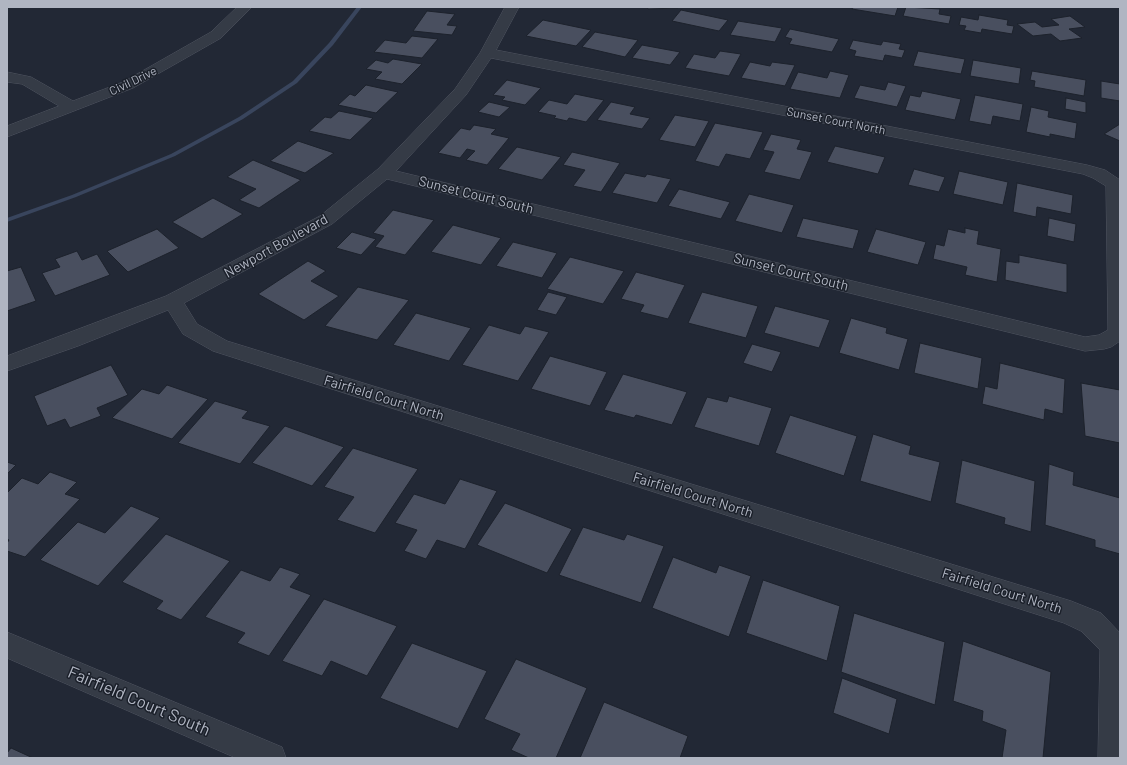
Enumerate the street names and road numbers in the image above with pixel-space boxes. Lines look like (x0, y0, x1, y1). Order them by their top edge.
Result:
street label: Civil Drive (107, 63, 159, 99)
street label: Sunset Court North (785, 104, 887, 138)
street label: Sunset Court South (417, 173, 535, 217)
street label: Newport Boulevard (221, 211, 331, 281)
street label: Sunset Court South (732, 250, 850, 294)
street label: Fairfield Court North (322, 372, 446, 424)
street label: Fairfield Court North (631, 469, 755, 521)
street label: Fairfield Court North (940, 565, 1064, 617)
street label: Fairfield Court South (65, 662, 213, 740)

